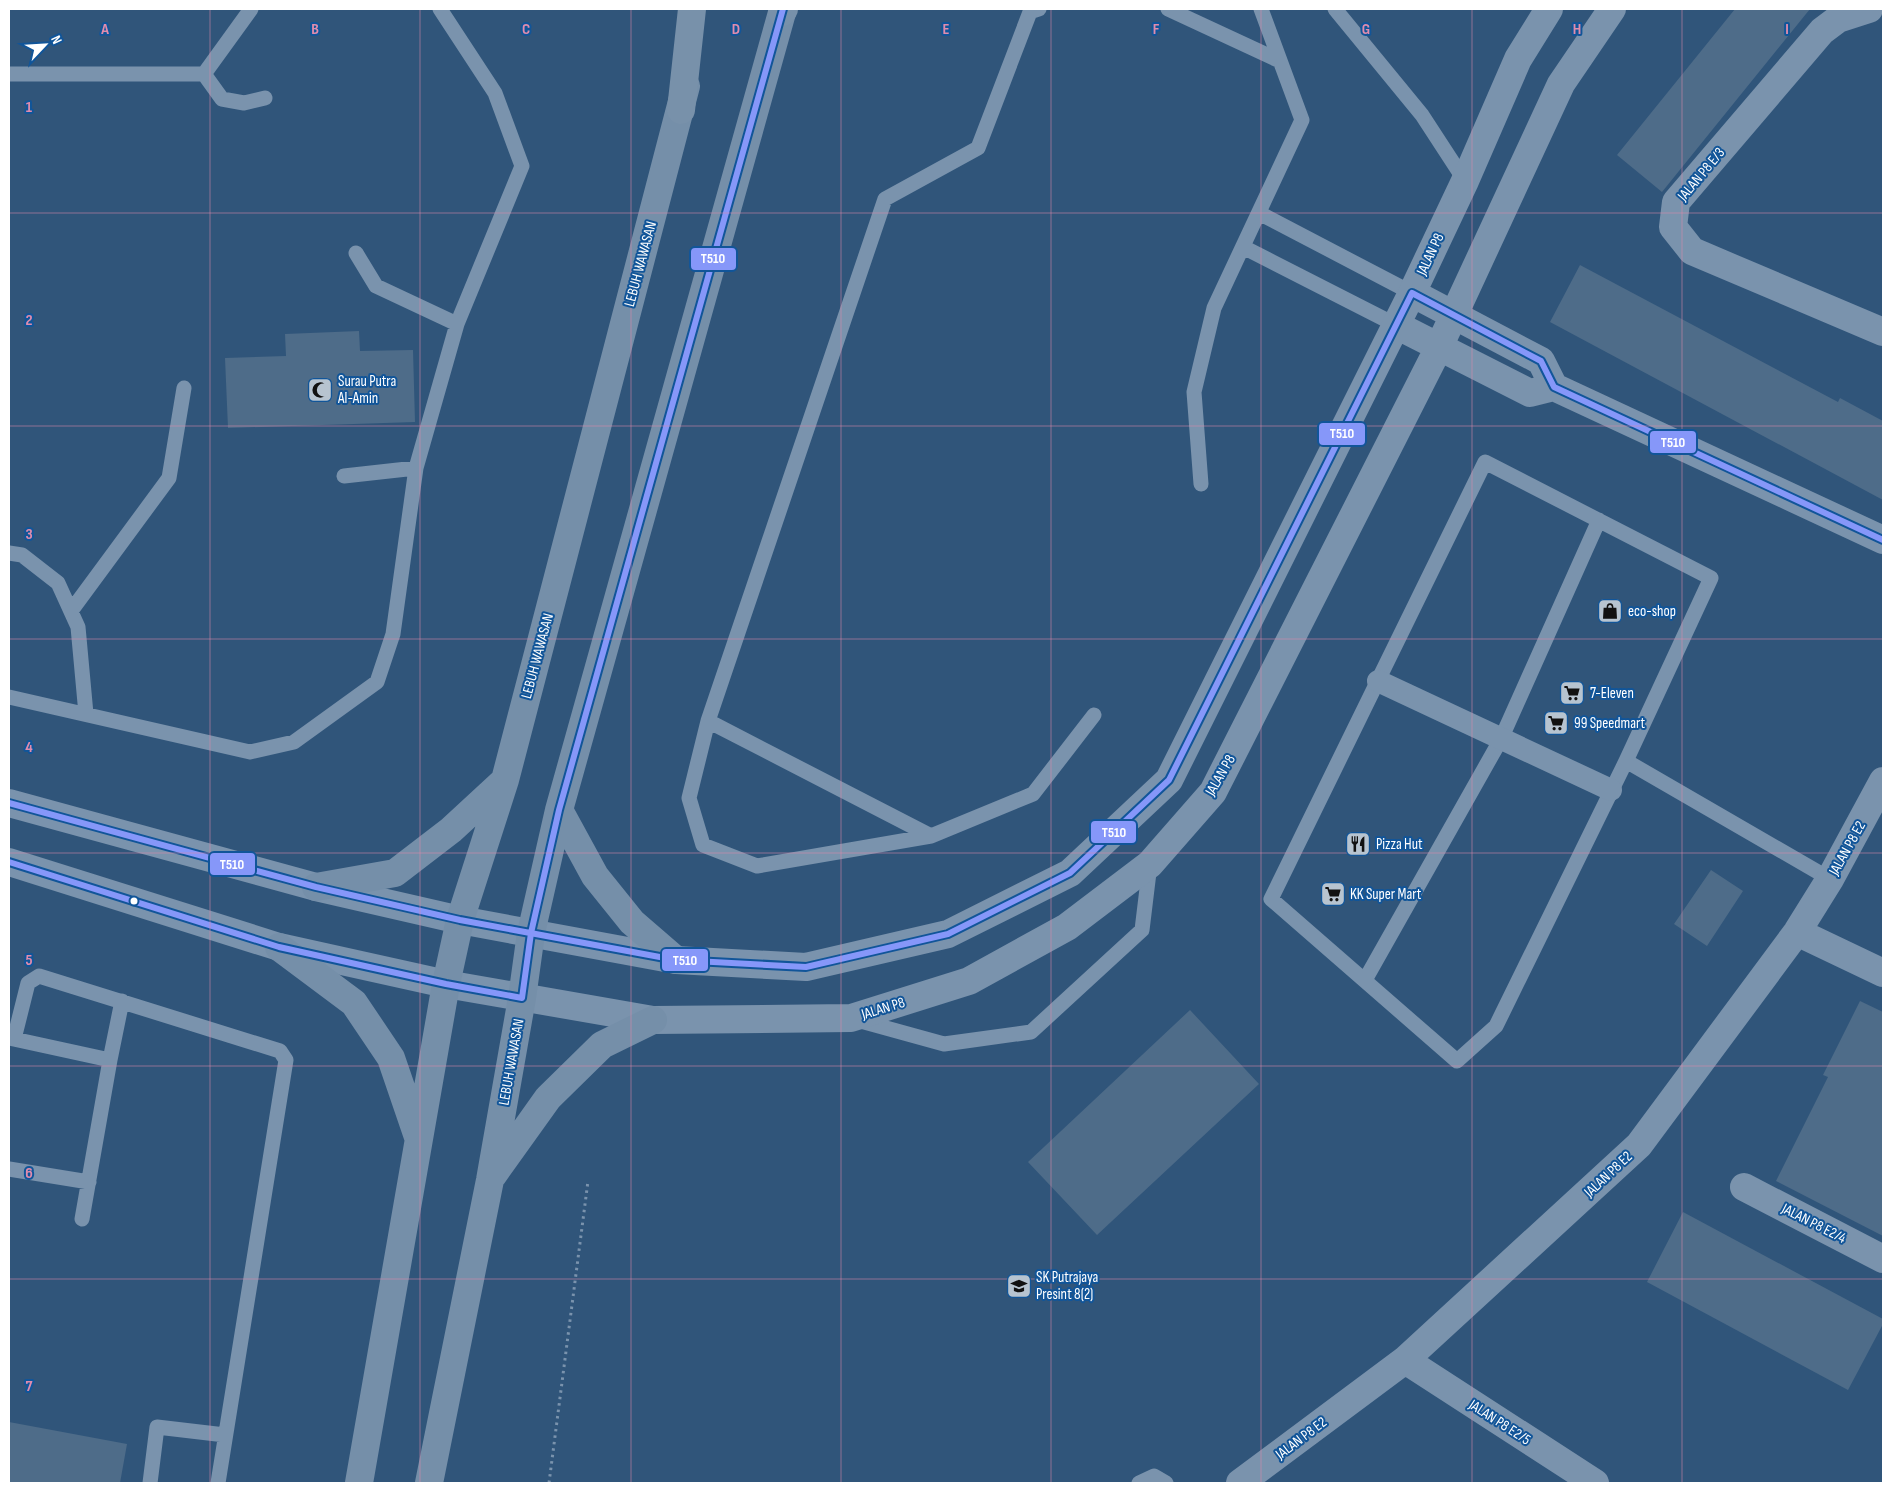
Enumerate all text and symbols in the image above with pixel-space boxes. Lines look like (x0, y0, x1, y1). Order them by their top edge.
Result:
north arrow (20, 20, 70, 70)
text: A (100, 20, 109, 39)
text: B (311, 20, 319, 39)
text: C (522, 20, 530, 39)
text: D (732, 20, 740, 39)
text: E (943, 20, 950, 39)
text: F (1153, 20, 1160, 39)
text: G (1362, 20, 1370, 39)
text: H (1573, 20, 1581, 39)
text: I (1785, 20, 1789, 39)
text: N (47, 33, 66, 47)
text: 1 (26, 98, 33, 117)
street label: JALAN P8 E/3 (1673, 144, 1729, 206)
street label: LEBUH WAWASAN (620, 219, 661, 309)
street label: JALAN P8 (1412, 230, 1448, 279)
line badge: T510 (690, 247, 737, 271)
text: T510 (701, 250, 726, 267)
text: 2 (25, 311, 33, 330)
place label: Surau Putra Al-Amin (337, 372, 396, 408)
mosque icon: Surau Putra Al-Amin (307, 377, 333, 403)
line badge: T510 (1318, 422, 1366, 446)
text: T510 (1330, 425, 1355, 442)
line badge: T510 (1649, 430, 1697, 454)
text: T510 (1661, 434, 1686, 451)
text: 3 (25, 525, 33, 544)
shop icon: eco-shop (1597, 598, 1623, 624)
place label: eco-shop (1628, 602, 1676, 621)
street label: LEBUH WAWASAN (517, 611, 558, 701)
supermarket icon: 7-Eleven (1559, 680, 1585, 706)
place label: 7-Eleven (1590, 684, 1634, 703)
supermarket icon: 99 Speedmart (1543, 710, 1569, 736)
place label: 99 Speedmart (1574, 714, 1646, 733)
text: 4 (25, 738, 33, 757)
street label: JALAN P8 (1201, 751, 1240, 800)
street label: JALAN P8 E2 (1824, 818, 1870, 880)
line badge: T510 (1090, 820, 1137, 844)
text: T510 (1102, 824, 1127, 841)
restaurant icon: Pizza Hut (1345, 831, 1371, 857)
place label: Pizza Hut (1376, 835, 1423, 854)
line badge: T510 (209, 852, 256, 876)
text: T510 (220, 856, 245, 873)
supermarket icon: KK Super Mart (1320, 881, 1346, 907)
place label: KK Super Mart (1350, 885, 1422, 904)
unlabelled marker (129, 896, 139, 906)
line badge: T510 (661, 948, 709, 972)
text: 5 (25, 951, 33, 970)
text: T510 (673, 952, 698, 969)
street label: JALAN P8 (858, 993, 907, 1024)
street label: LEBUH WAWASAN (495, 1017, 528, 1107)
street label: JALAN P8 E2 (1579, 1147, 1637, 1202)
text: 6 (25, 1164, 33, 1183)
street label: JALAN P8 E2/4 (1778, 1199, 1849, 1248)
place label: SK Putrajaya Presint 8(2) (1036, 1268, 1099, 1304)
school or university icon: SK Putrajaya Presint 8(2) (1006, 1273, 1032, 1299)
text: 7 (26, 1377, 33, 1396)
street label: JALAN P8 E2/5 (1464, 1395, 1534, 1449)
street label: JALAN P8 E2 (1271, 1413, 1331, 1464)

